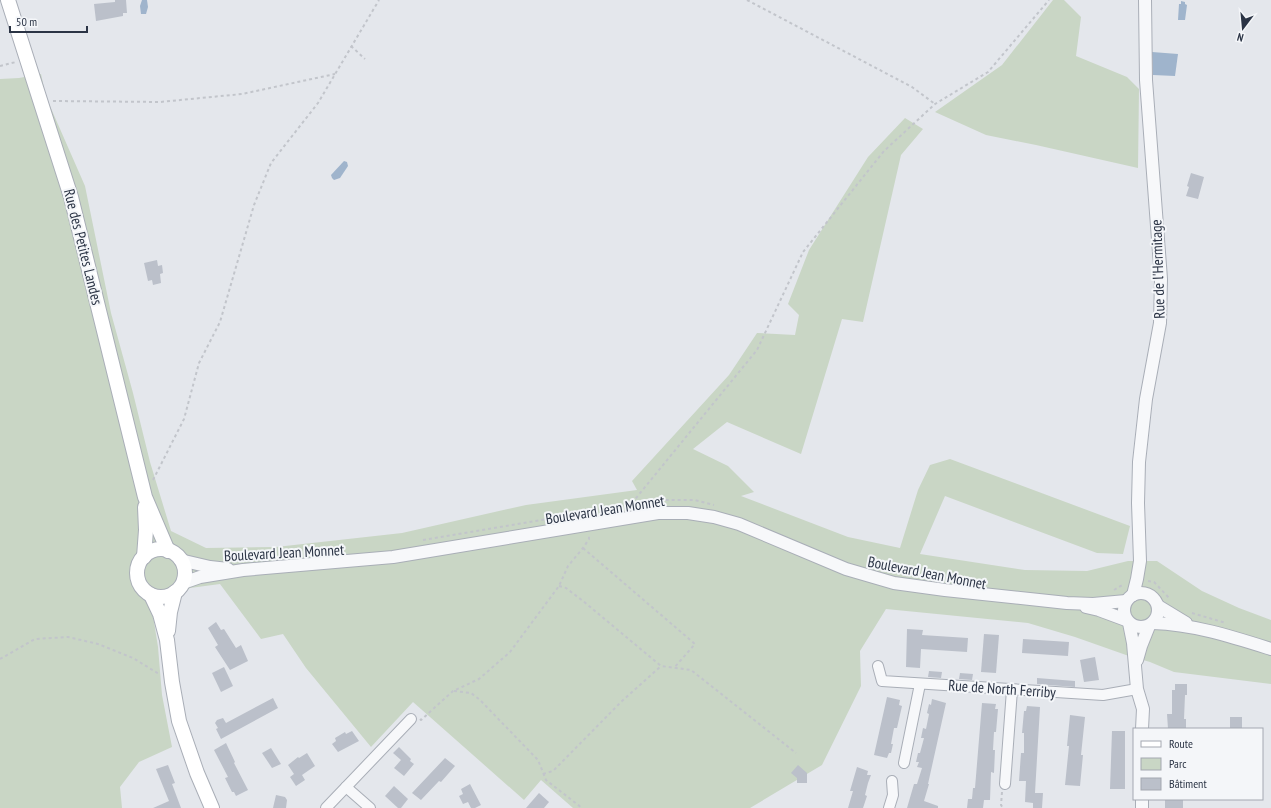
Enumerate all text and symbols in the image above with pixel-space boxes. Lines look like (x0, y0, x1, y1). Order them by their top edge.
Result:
scale bar (10, 8, 87, 34)
north arrow (1223, 8, 1263, 48)
text: 50 m (16, 14, 37, 29)
text: N (1235, 30, 1245, 45)
street label: Rue des Petites Landes (60, 187, 107, 307)
street label: Rue de l'Hermitage (1146, 219, 1169, 319)
street label: Boulevard Jean Monnet (544, 491, 666, 528)
street label: Boulevard Jean Monnet (223, 540, 344, 565)
street label: Boulevard Jean Monnet (866, 552, 988, 593)
street label: Rue de North Ferriby (948, 675, 1057, 702)
legend (1133, 728, 1263, 800)
text: Route (1169, 736, 1193, 751)
text: Parc (1169, 756, 1187, 771)
text: Bâtiment (1169, 776, 1207, 791)

